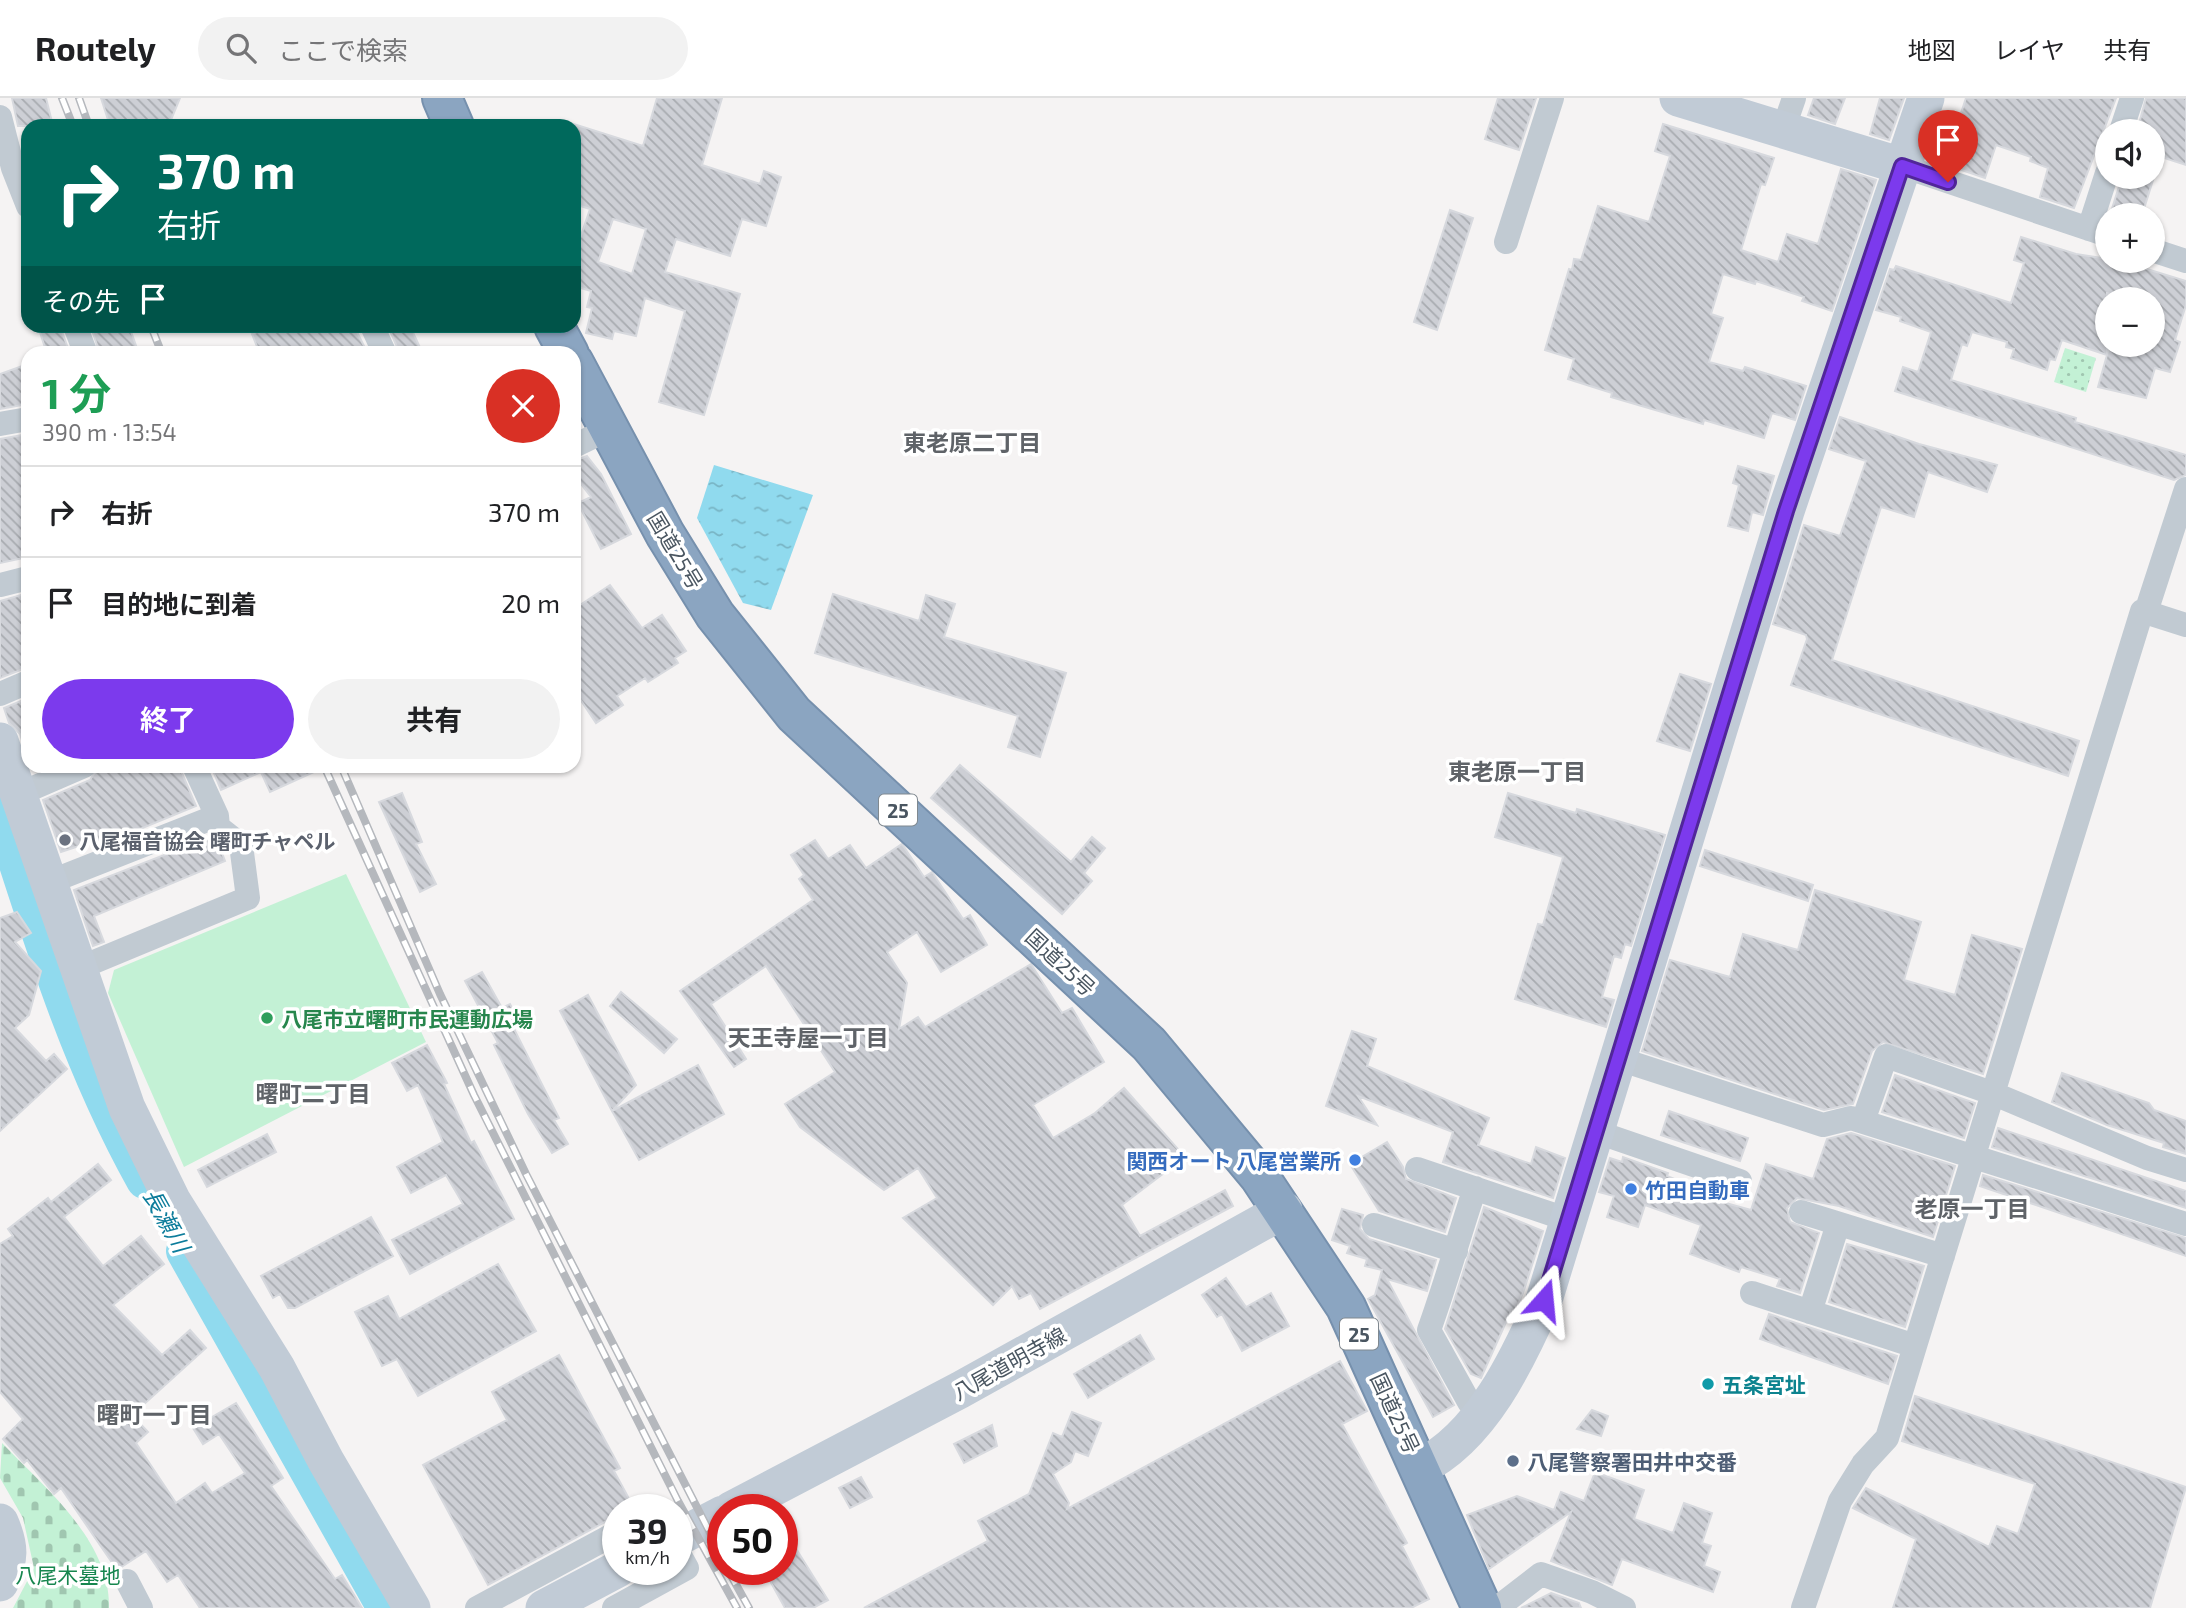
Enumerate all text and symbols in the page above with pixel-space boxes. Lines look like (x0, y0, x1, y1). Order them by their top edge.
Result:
search box (198, 17, 688, 80)
text: Routely (35, 28, 156, 68)
icon: search (222, 29, 260, 67)
text: ここで検索 (278, 34, 408, 65)
text: 地図 (1908, 35, 1956, 64)
text: レイヤ (1994, 35, 2065, 64)
text: 共有 (2103, 35, 2151, 64)
pin (1918, 110, 1978, 182)
map controls (2095, 119, 2165, 357)
button: sound (2095, 119, 2165, 189)
icon: arrive (1929, 121, 1967, 159)
text: 370 m (157, 140, 295, 199)
icon: right (42, 147, 133, 238)
button: + (2095, 203, 2165, 273)
text: 右折 (157, 205, 221, 243)
icon: arrive (134, 280, 172, 318)
text: その先 (42, 285, 120, 316)
button: − (2095, 287, 2165, 357)
text: 1 分 (42, 367, 111, 417)
button: close (486, 369, 560, 443)
text: 390 m · 13:54 (42, 418, 177, 446)
district label: 東老原二丁目 (903, 428, 1041, 456)
icon: right (42, 493, 80, 531)
text: 370 m (488, 496, 560, 527)
text: 右折 (101, 497, 153, 528)
street label: 国道25号 (643, 507, 709, 593)
icon: arrive (42, 584, 80, 622)
text: 20 m (501, 587, 560, 618)
text: 目的地に到着 (101, 588, 257, 619)
button: 終了 (42, 679, 294, 759)
button: 共有 (308, 679, 560, 759)
district label: 東老原一丁目 (1448, 757, 1586, 785)
road number: 25 (879, 794, 917, 825)
place label: 八尾福音協会 曙町チャペル (79, 828, 335, 853)
marker: 八尾福音協会 曙町チャペル (57, 832, 73, 848)
street label: 国道25号 (1021, 924, 1101, 1000)
place label: 八尾市立曙町市民運動広場 (281, 1006, 533, 1031)
marker: 八尾市立曙町市民運動広場 (259, 1010, 275, 1026)
district label: 天王寺屋一丁目 (728, 1023, 889, 1051)
district label: 曙町二丁目 (256, 1079, 371, 1107)
place label: 関西オート 八尾営業所 (1126, 1148, 1341, 1173)
marker: 関西オート 八尾営業所 (1347, 1152, 1363, 1168)
place label: 竹田自動車 (1645, 1177, 1750, 1202)
marker: 竹田自動車 (1623, 1181, 1639, 1197)
water label: 長瀬川 (138, 1183, 197, 1260)
district label: 老原一丁目 (1915, 1194, 2030, 1222)
position arrow (1507, 1263, 1581, 1337)
road number: 25 (1340, 1318, 1378, 1350)
street label: 八尾道明寺線 (948, 1322, 1070, 1404)
street label: 国道25号 (1366, 1369, 1426, 1457)
place label: 五条宮址 (1722, 1372, 1806, 1397)
marker: 五条宮址 (1700, 1376, 1716, 1392)
district label: 曙町一丁目 (97, 1400, 212, 1428)
place label: 八尾警察署田井中交番 (1527, 1449, 1737, 1474)
marker: 八尾警察署田井中交番 (1505, 1453, 1521, 1469)
speed limit sign: 50 (707, 1494, 798, 1585)
text: 39 (627, 1509, 668, 1551)
text: km/h (625, 1546, 670, 1568)
park label: 八尾木墓地 (16, 1562, 121, 1587)

